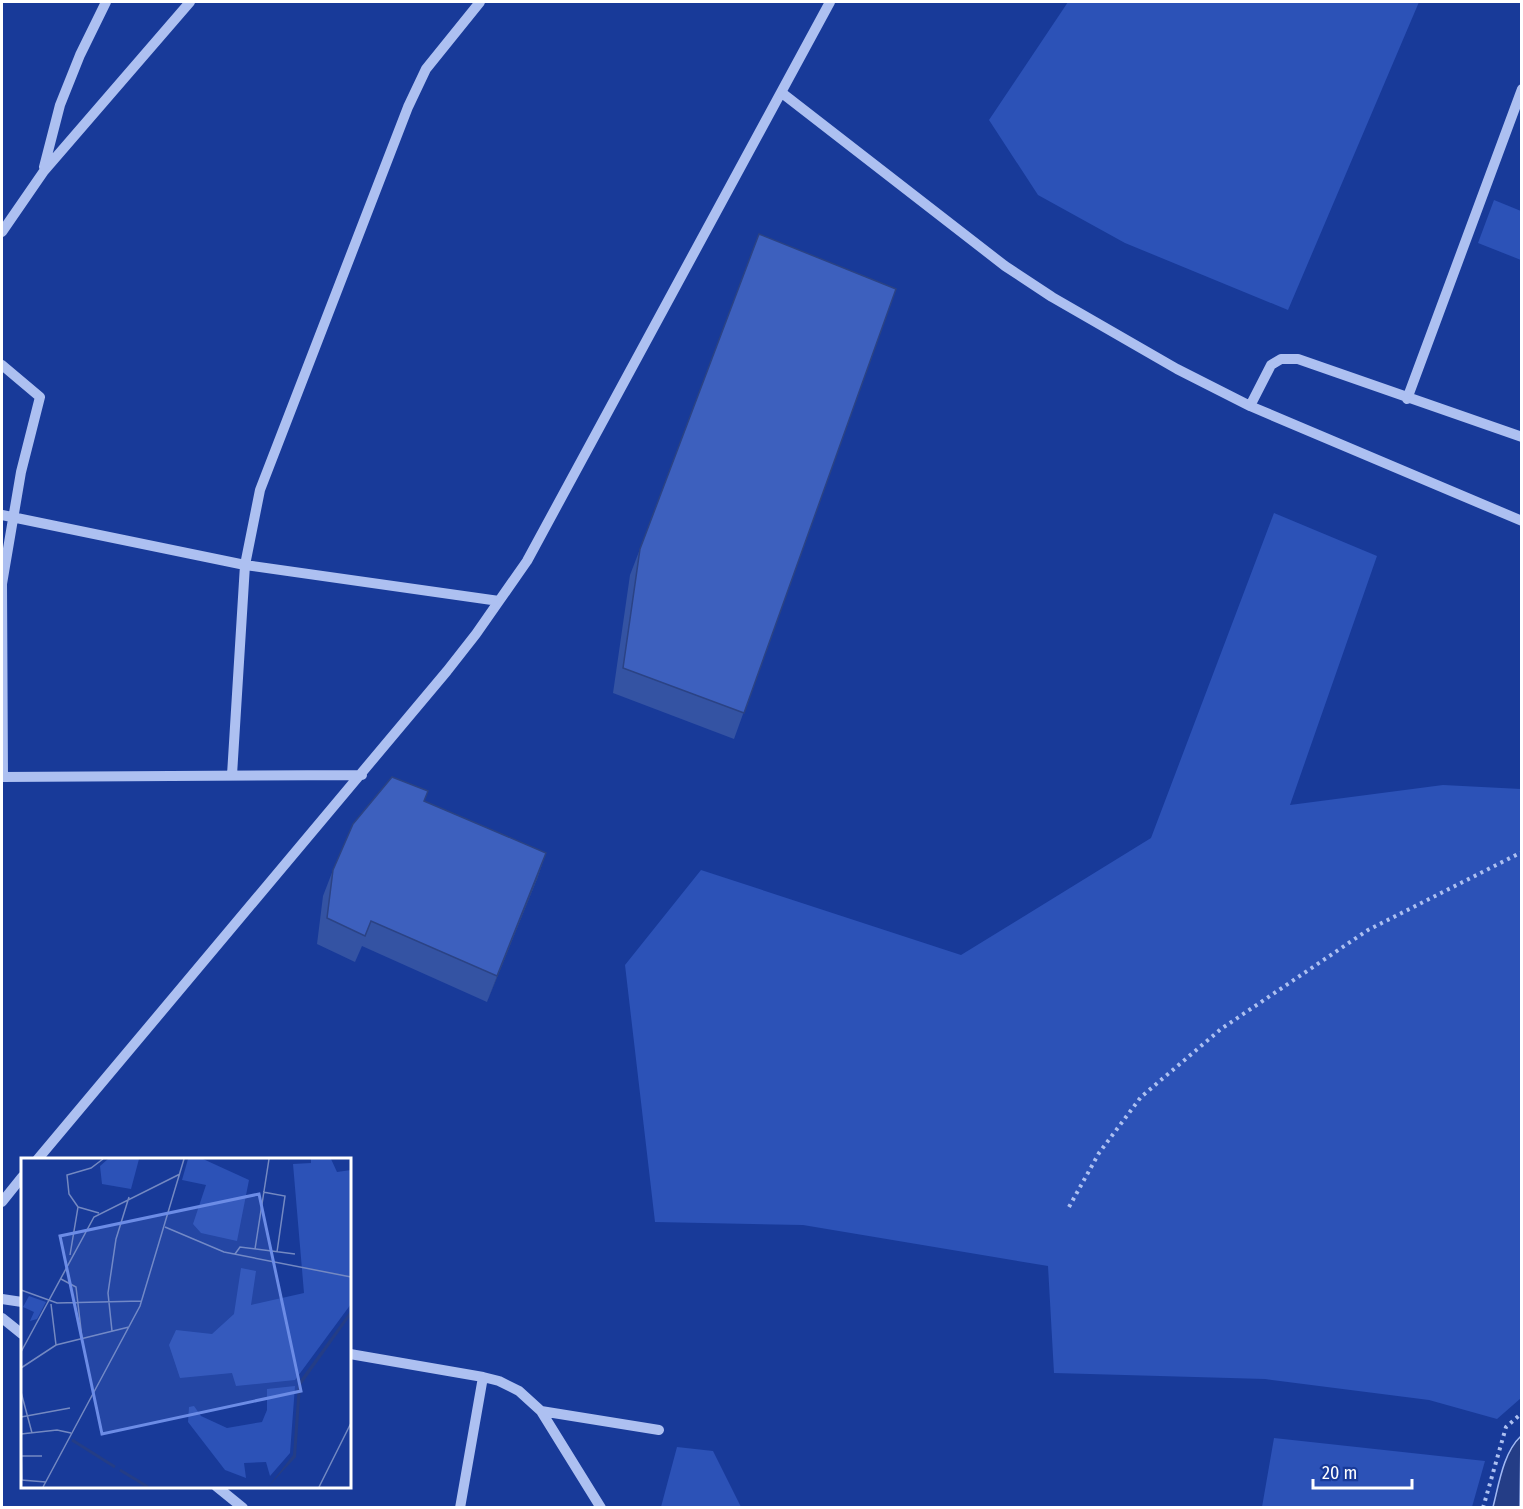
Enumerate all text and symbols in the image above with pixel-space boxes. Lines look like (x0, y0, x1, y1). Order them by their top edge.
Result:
inset map (21, 1158, 351, 1488)
scale bar (1313, 1452, 1412, 1490)
text: 20 m (1322, 1462, 1357, 1484)

